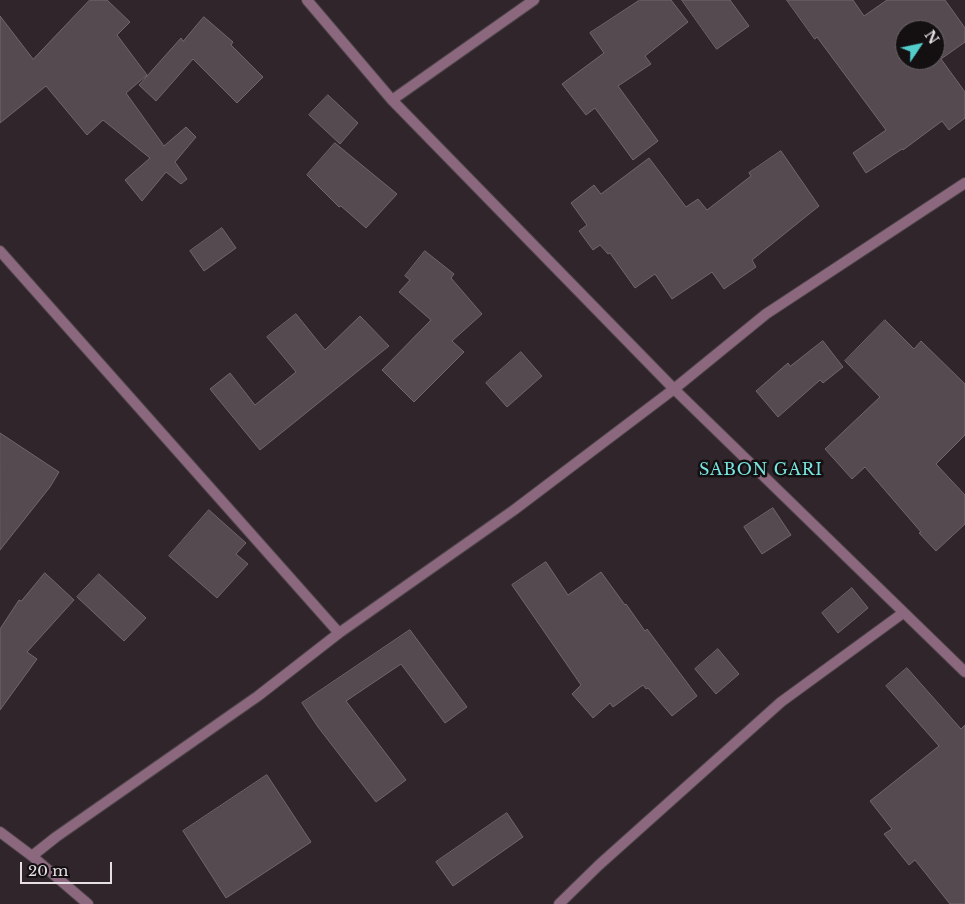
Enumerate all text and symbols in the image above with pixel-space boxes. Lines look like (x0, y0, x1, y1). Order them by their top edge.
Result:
north arrow (895, 20, 945, 70)
text: N (920, 27, 943, 48)
district label: SABON GARI (698, 460, 824, 480)
scale bar (22, 852, 115, 884)
text: 20 m (28, 861, 68, 880)

